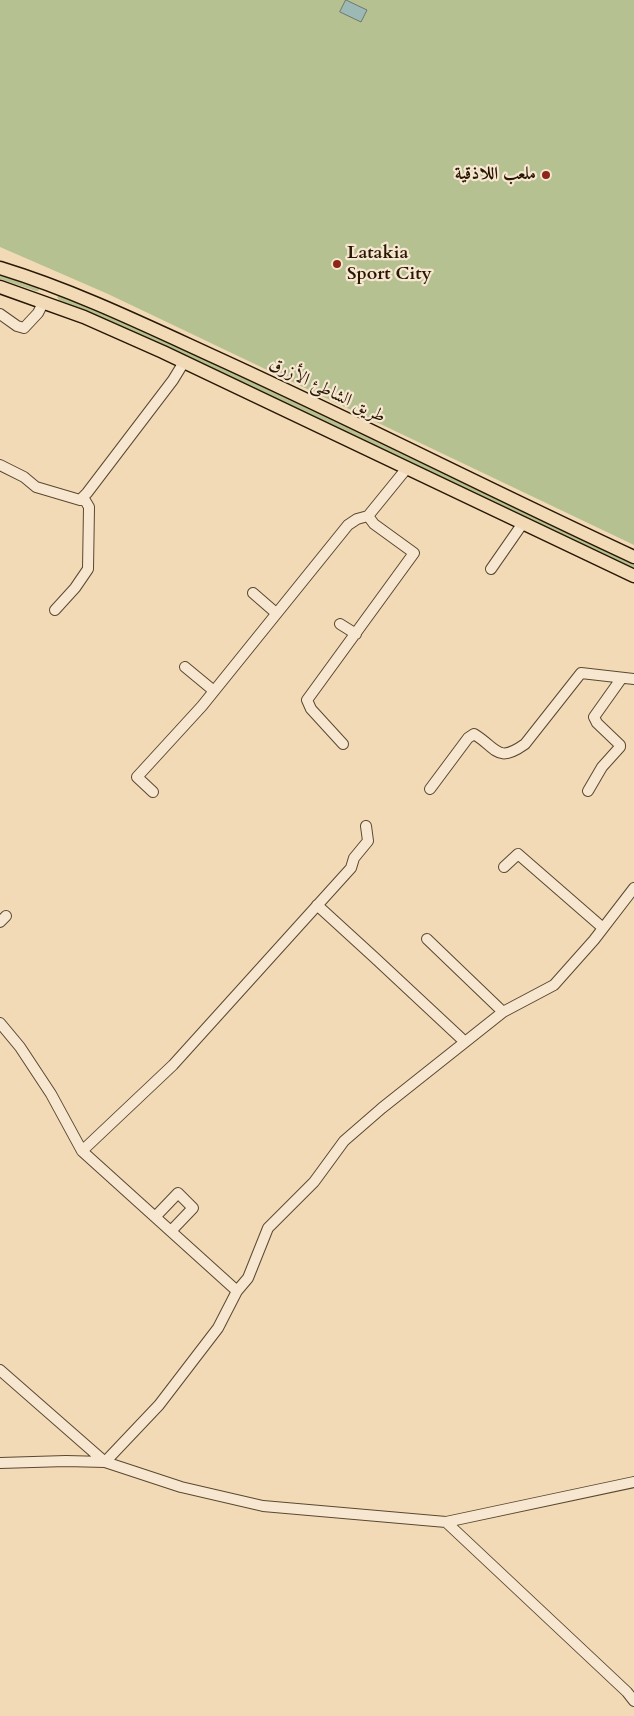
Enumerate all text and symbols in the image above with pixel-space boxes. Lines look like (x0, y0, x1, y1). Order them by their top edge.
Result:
place label: ملعب اللاذقية (455, 164, 536, 186)
marker: ملعب اللاذقية (540, 169, 552, 181)
place label: Latakia Sport City (347, 243, 432, 286)
marker: Latakia Sport City (331, 258, 343, 270)
street label: طريق الشاطئ الأزرق (265, 353, 389, 429)

